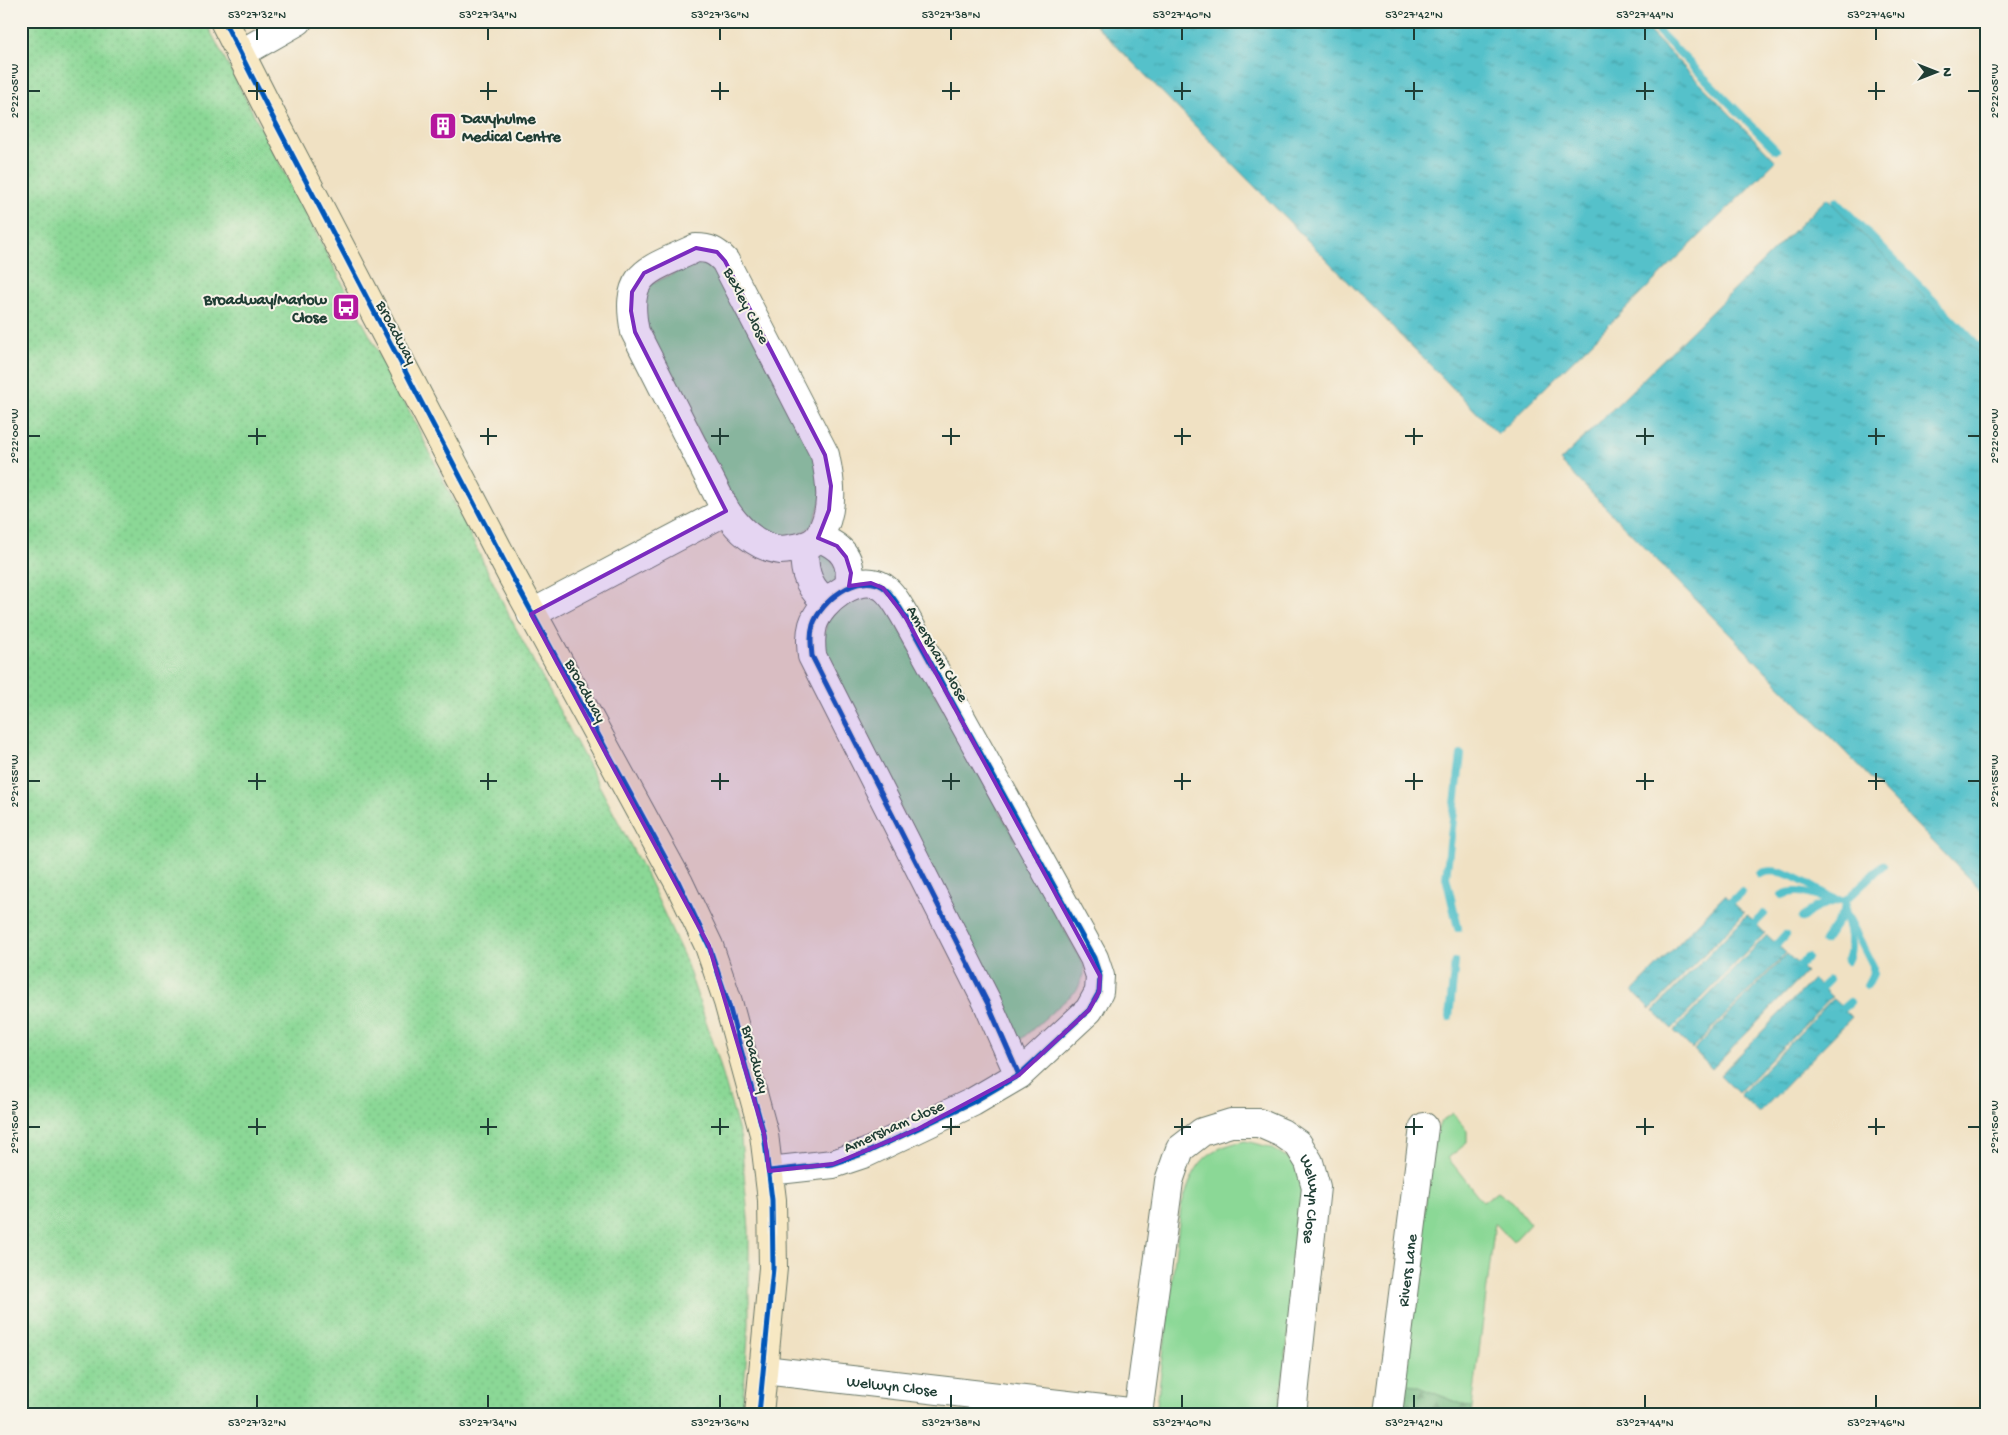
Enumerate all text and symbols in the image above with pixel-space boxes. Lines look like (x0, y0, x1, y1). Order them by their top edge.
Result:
text: 53°27'32"N (228, 9, 286, 23)
text: 53°27'34"N (459, 9, 517, 23)
text: 53°27'36"N (691, 9, 749, 23)
text: 53°27'38"N (922, 9, 981, 23)
text: 53°27'40"N (1153, 9, 1211, 23)
text: 53°27'42"N (1385, 9, 1443, 23)
text: 53°27'44"N (1616, 9, 1674, 23)
text: 53°27'46"N (1847, 9, 1905, 23)
north arrow (1910, 48, 1960, 98)
text: 2°22'05"W (9, 64, 23, 118)
text: 2°22'05"W (1989, 64, 2003, 118)
text: N (1938, 67, 1955, 77)
building icon: Davyhulme Medical Centre (428, 111, 458, 141)
place label: Davyhulme Medical Centre (460, 111, 562, 148)
street label: Bexley Close (717, 264, 773, 349)
place label: Broadway/Marlow Close (203, 292, 328, 329)
bus stop icon: Broadway/Marlow Close (331, 292, 361, 322)
street label: Broadway (370, 298, 420, 369)
text: 2°22'00"W (9, 409, 23, 463)
text: 2°22'00"W (1989, 409, 2003, 463)
street label: Amersham Close (901, 603, 972, 707)
street label: Broadway (558, 656, 609, 727)
text: 2°21'55"W (9, 755, 23, 807)
text: 2°21'55"W (1989, 755, 2003, 807)
street label: Broadway (735, 1023, 772, 1096)
street label: Amersham Close (841, 1097, 948, 1159)
text: 2°21'50"W (9, 1100, 23, 1154)
text: 2°21'50"W (1989, 1100, 2003, 1154)
street label: Welwyn Close (1293, 1152, 1323, 1245)
street label: Rivers Lane (1396, 1232, 1424, 1308)
street label: Welwyn Close (845, 1374, 939, 1403)
text: 53°27'32"N (228, 1417, 286, 1431)
text: 53°27'34"N (459, 1417, 517, 1431)
text: 53°27'36"N (691, 1417, 749, 1431)
text: 53°27'38"N (922, 1417, 981, 1431)
text: 53°27'40"N (1153, 1417, 1211, 1431)
text: 53°27'42"N (1385, 1417, 1443, 1431)
text: 53°27'44"N (1616, 1417, 1674, 1431)
text: 53°27'46"N (1847, 1417, 1905, 1431)

